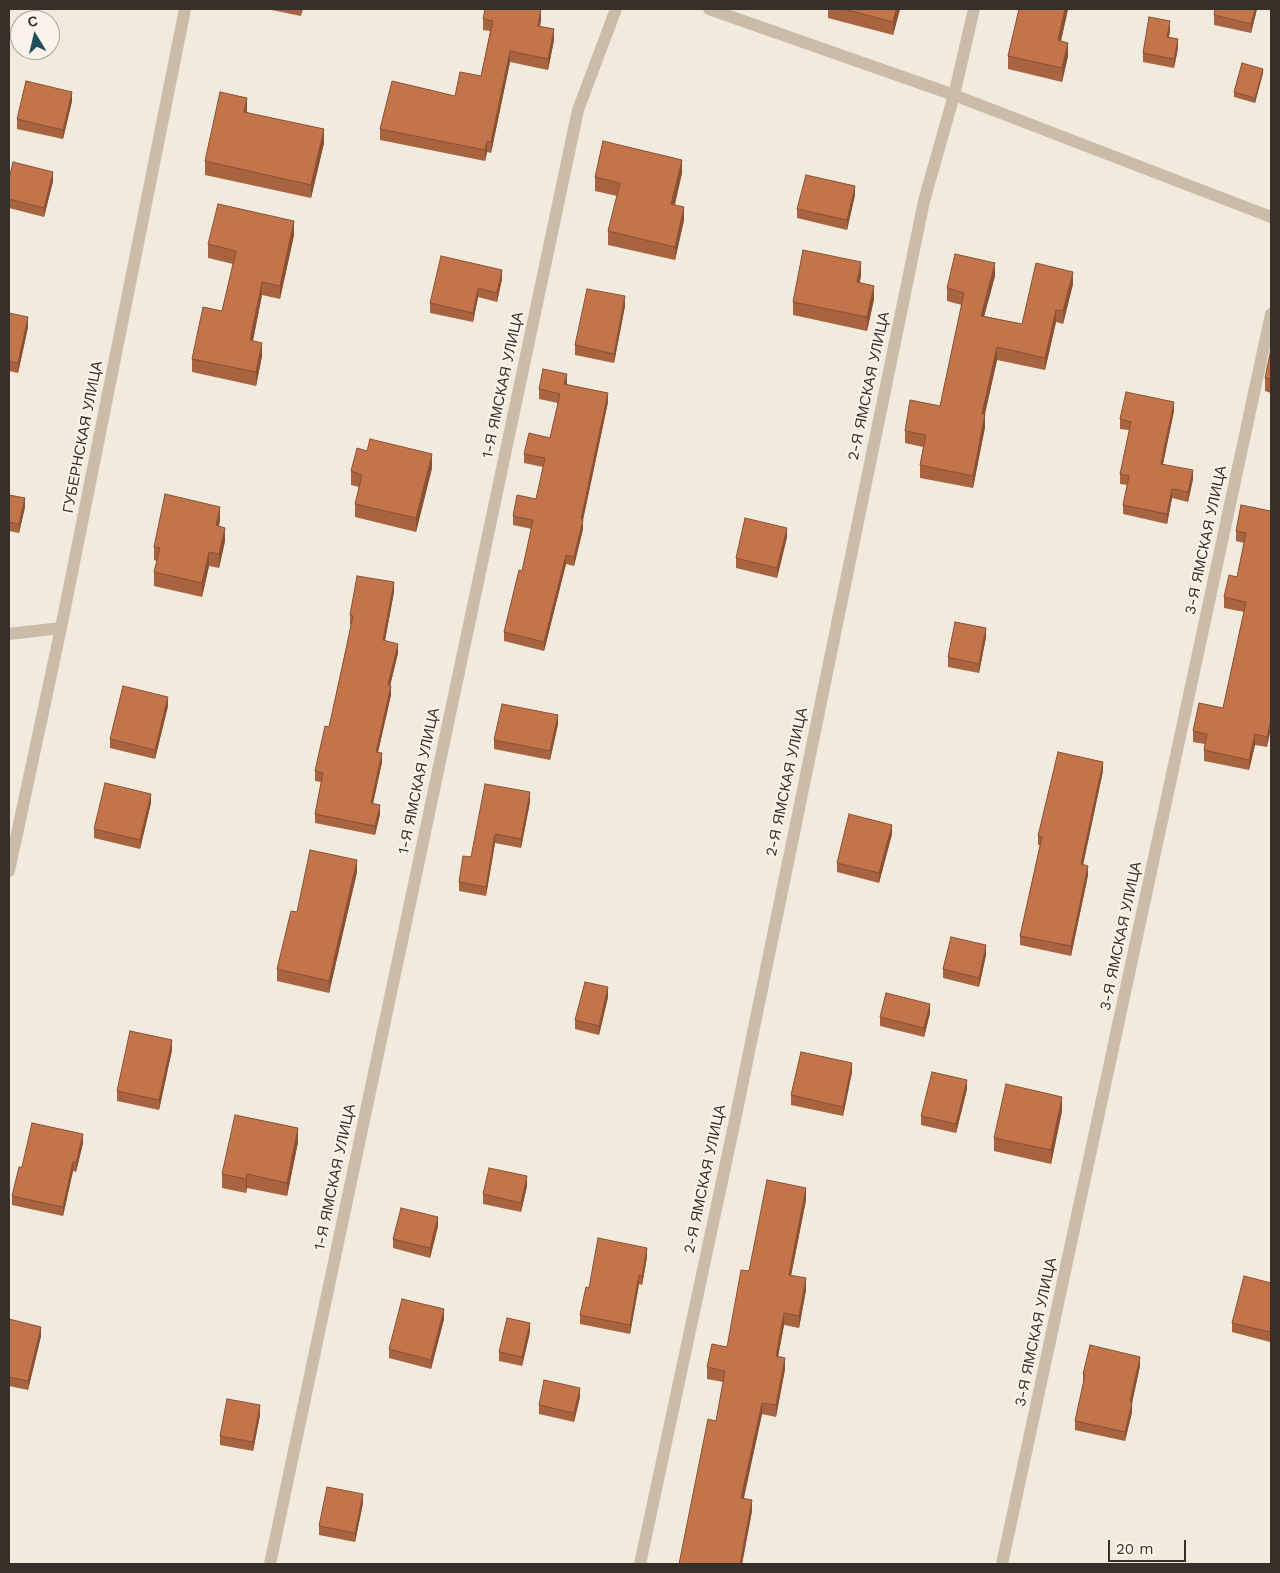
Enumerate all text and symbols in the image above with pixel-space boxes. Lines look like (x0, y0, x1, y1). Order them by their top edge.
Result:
north arrow (10, 10, 60, 60)
text: С (27, 12, 39, 30)
street label: 1-Я ЯМСКАЯ УЛИЦА (479, 310, 527, 460)
street label: 2-Я ЯМСКАЯ УЛИЦА (844, 310, 894, 462)
street label: ГУБЕРНСКАЯ УЛИЦА (59, 359, 107, 515)
street label: 3-Я ЯМСКАЯ УЛИЦА (1181, 464, 1231, 616)
street label: 1-Я ЯМСКАЯ УЛИЦА (395, 706, 443, 856)
street label: 2-Я ЯМСКАЯ УЛИЦА (762, 706, 812, 858)
street label: 3-Я ЯМСКАЯ УЛИЦА (1096, 860, 1146, 1012)
street label: 1-Я ЯМСКАЯ УЛИЦА (311, 1102, 359, 1252)
street label: 2-Я ЯМСКАЯ УЛИЦА (680, 1103, 730, 1255)
street label: 3-Я ЯМСКАЯ УЛИЦА (1011, 1256, 1061, 1408)
scale bar (1110, 1530, 1188, 1562)
text: 20 m (1116, 1540, 1154, 1558)

